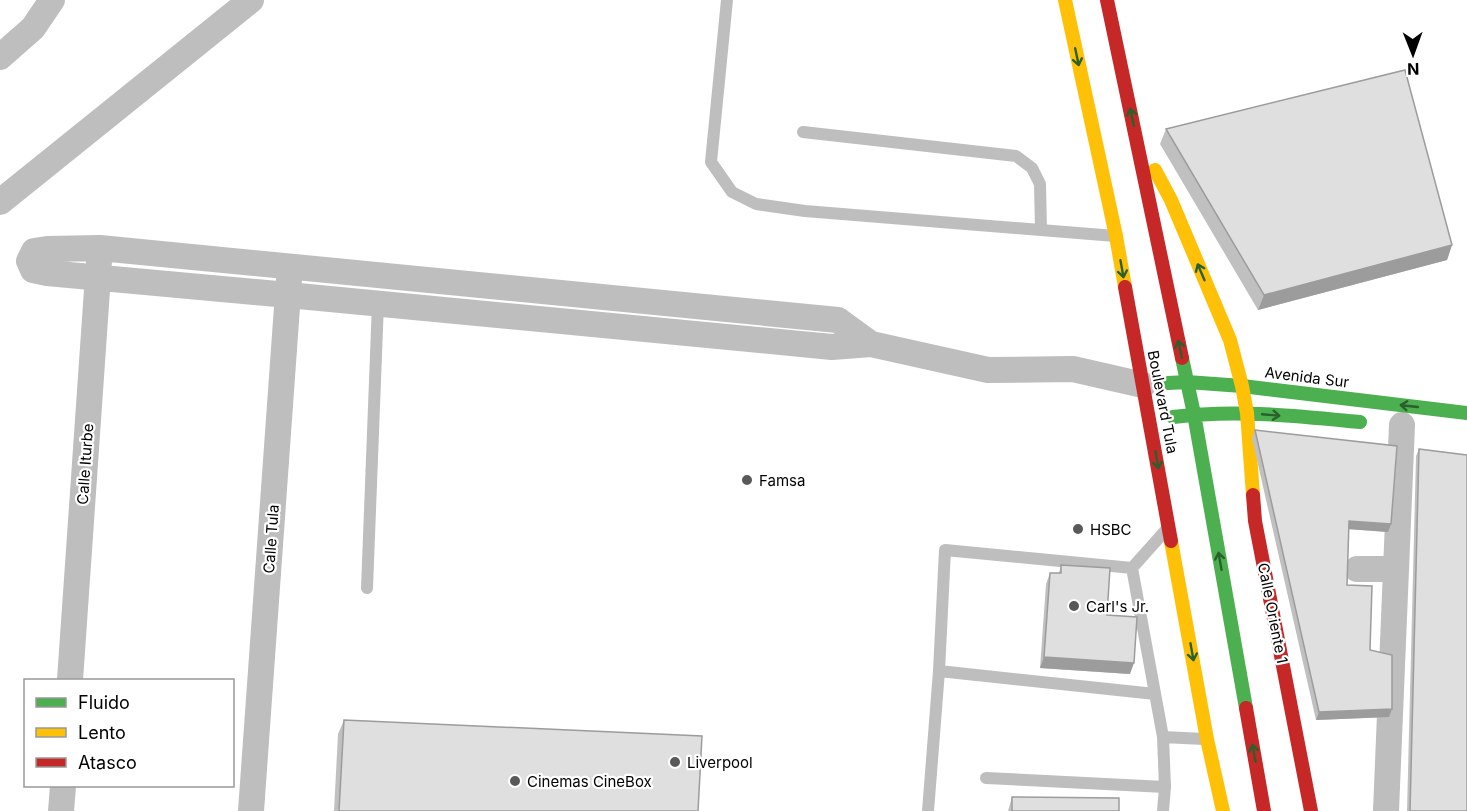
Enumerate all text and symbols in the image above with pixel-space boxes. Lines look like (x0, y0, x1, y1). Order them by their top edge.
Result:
north arrow (1383, 24, 1443, 84)
one-way arrow (1072, 47, 1084, 66)
text: N (1407, 59, 1420, 79)
one-way arrow (1126, 108, 1137, 127)
one-way arrow (1117, 258, 1128, 278)
one-way arrow (1195, 263, 1206, 282)
one-way arrow (1174, 340, 1185, 359)
street label: Boulevard Tula (1144, 349, 1182, 455)
street label: Avenida Sur (1264, 362, 1351, 392)
one-way arrow (1399, 401, 1419, 412)
one-way arrow (1261, 410, 1281, 421)
street label: Calle Iturbe (73, 423, 97, 505)
one-way arrow (1152, 450, 1163, 470)
place label: Famsa (759, 471, 805, 490)
marker: Famsa (740, 473, 754, 487)
street label: Calle Tula (259, 504, 283, 574)
place label: HSBC (1090, 520, 1132, 539)
marker: HSBC (1071, 522, 1085, 536)
one-way arrow (1214, 552, 1225, 572)
street label: Calle Oriente 1 (1254, 561, 1292, 665)
place label: Carl's Jr. (1086, 597, 1149, 616)
marker: Carl's Jr. (1067, 599, 1081, 613)
one-way arrow (1186, 642, 1197, 662)
legend (24, 679, 234, 787)
text: Fluido (78, 692, 130, 713)
text: Lento (78, 722, 126, 743)
one-way arrow (1248, 744, 1259, 764)
text: Atasco (78, 752, 137, 773)
place label: Liverpool (687, 753, 753, 772)
marker: Liverpool (668, 755, 682, 769)
place label: Cinemas CineBox (527, 772, 652, 791)
marker: Cinemas CineBox (508, 774, 522, 788)

